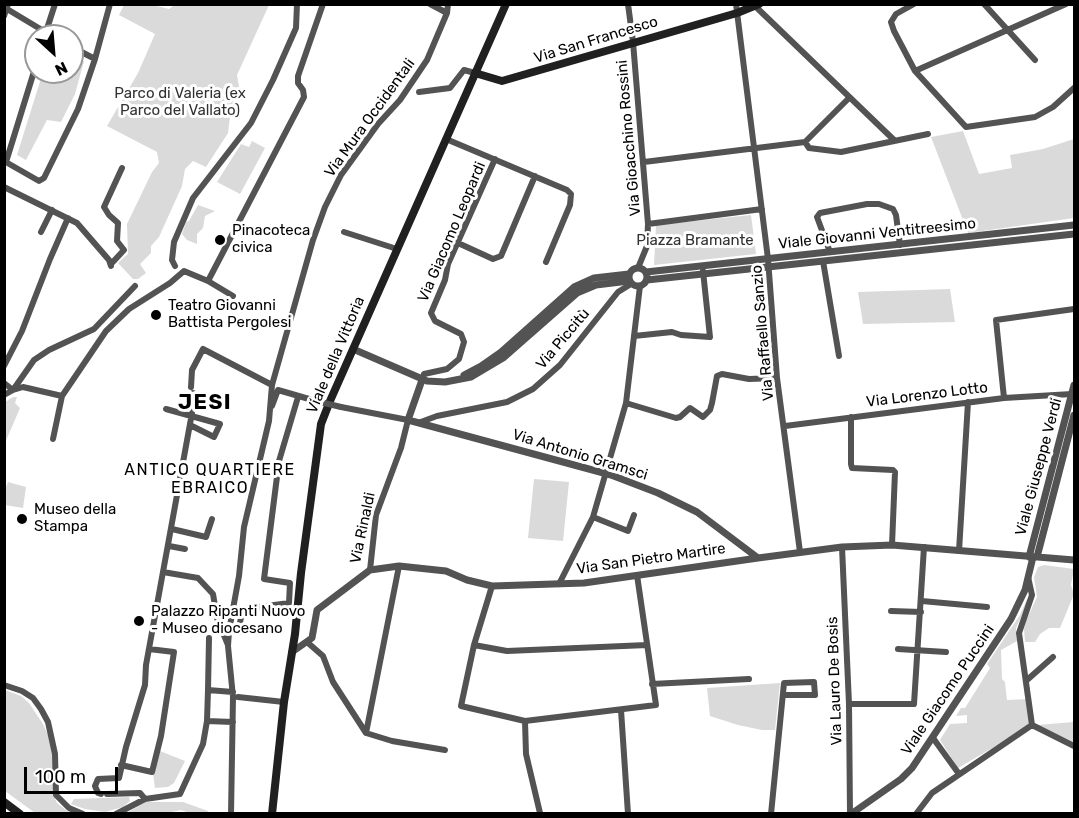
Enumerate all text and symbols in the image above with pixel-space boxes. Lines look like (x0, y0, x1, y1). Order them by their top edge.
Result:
street label: Via San Francesco (532, 13, 660, 67)
north arrow (24, 24, 84, 84)
street label: Via Mura Occidentali (321, 55, 419, 181)
text: N (52, 58, 71, 80)
street label: Via Gioacchino Rossini (613, 59, 645, 217)
park label: Parco di Valeria (ex Parco del Vallato) (114, 85, 246, 120)
street label: Via Giacomo Leopardi (414, 159, 490, 305)
street label: Viale Giovanni Ventitreesimo (777, 215, 977, 253)
place label: Pinacoteca civica (232, 222, 310, 257)
park label: Piazza Bramante (636, 232, 754, 250)
marker: Pinacoteca civica (213, 233, 227, 247)
street label: Via Raffaello Sanzio (748, 264, 778, 402)
street label: Viale della Vittoria (303, 294, 369, 416)
place label: Teatro Giovanni Battista Pergolesi (168, 297, 291, 332)
street label: Via Piccitù (532, 305, 594, 373)
marker: Teatro Giovanni Battista Pergolesi (149, 308, 163, 322)
street label: Via Lorenzo Lotto (865, 379, 989, 411)
district label: JESI (178, 390, 232, 416)
street label: Viale Giuseppe Verdi (1012, 396, 1066, 538)
street label: Via Antonio Gramsci (510, 426, 650, 484)
district label: ANTICO QUARTIERE EBRAICO (124, 460, 296, 498)
street label: Via Rinaldi (347, 491, 379, 565)
place label: Museo della Stampa (34, 501, 116, 536)
marker: Museo della Stampa (15, 512, 29, 526)
street label: Via San Pietro Martire (575, 540, 727, 578)
place label: Palazzo Ripanti Nuovo - Museo diocesano (151, 603, 305, 638)
marker: Palazzo Ripanti Nuovo - Museo diocesano (132, 614, 146, 628)
street label: Via Lauro De Bosis (824, 616, 846, 746)
street label: Viale Giacomo Puccini (898, 621, 998, 759)
scale bar (27, 755, 122, 793)
text: 100 m (35, 766, 86, 788)

